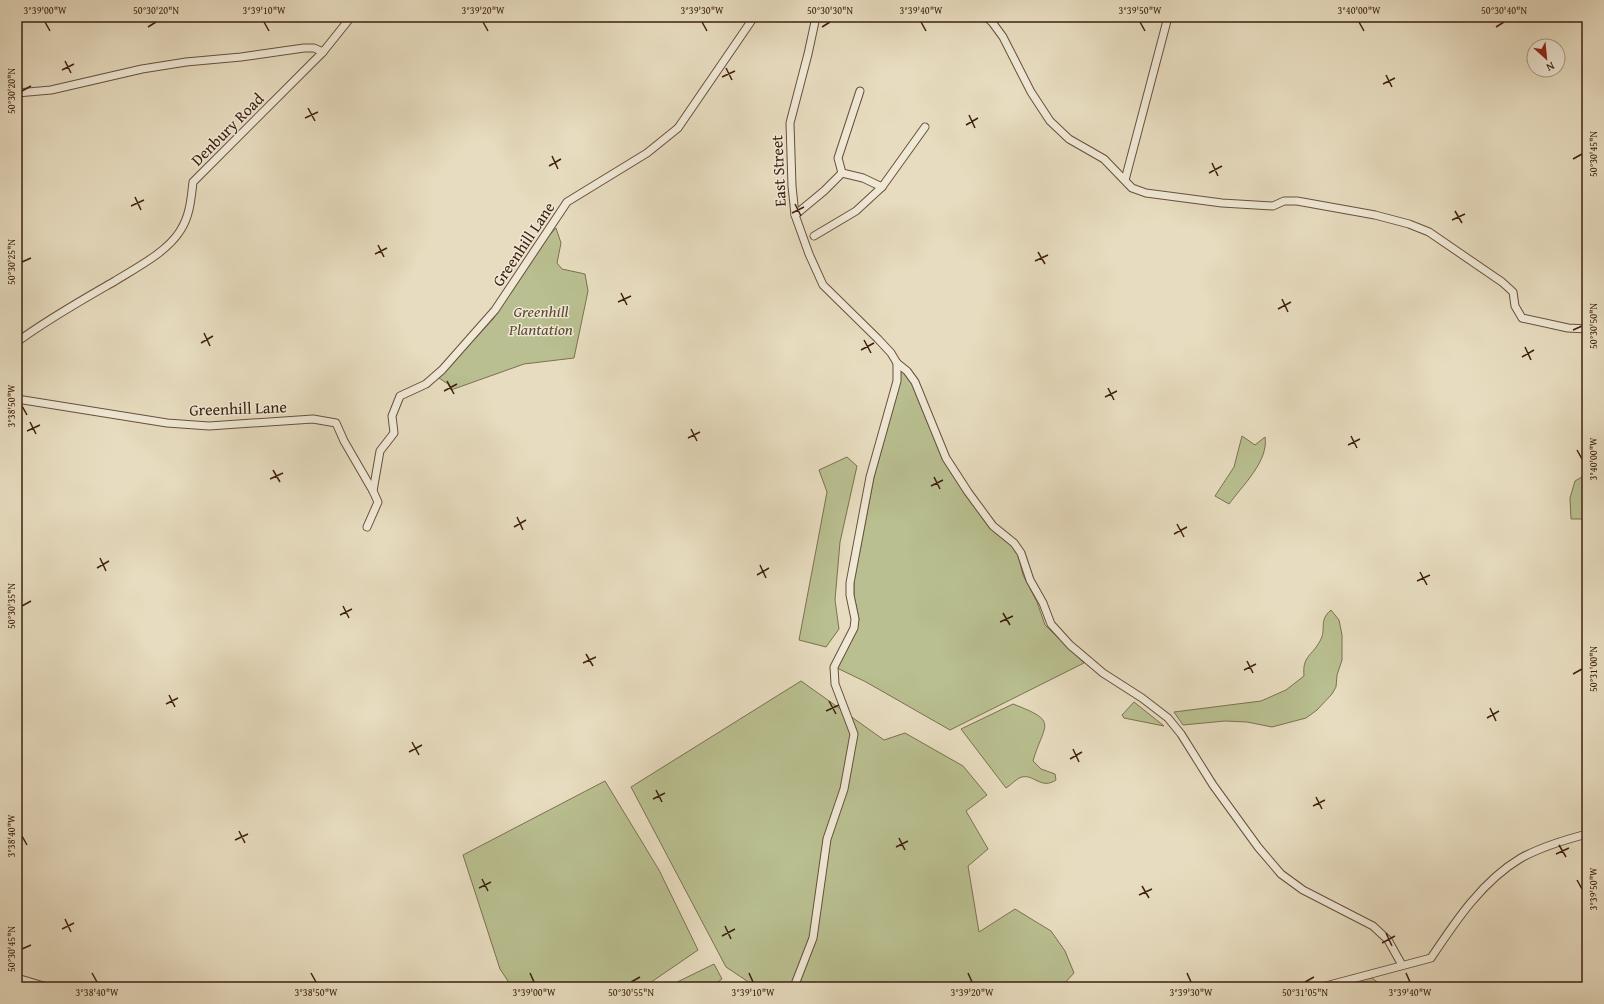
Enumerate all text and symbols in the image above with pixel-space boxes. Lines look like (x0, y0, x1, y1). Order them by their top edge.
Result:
text: 3°39'00"W (23, 3, 67, 18)
text: 50°30'20"N (133, 3, 179, 18)
text: 3°39'10"W (242, 3, 286, 18)
text: 3°39'20"W (461, 3, 505, 18)
text: 3°39'30"W (680, 3, 724, 18)
text: 50°30'30"N (807, 3, 853, 18)
text: 3°39'40"W (899, 3, 943, 18)
text: 3°39'50"W (1118, 3, 1162, 18)
text: 3°40'00"W (1337, 3, 1381, 18)
text: 50°30'40"N (1481, 3, 1527, 18)
north arrow (1526, 38, 1566, 78)
text: N (1543, 58, 1557, 76)
text: 50°30'20"N (4, 68, 19, 114)
street label: Denbury Road (185, 87, 269, 171)
text: 50°30'45"N (1586, 131, 1601, 177)
street label: East Street (764, 134, 792, 207)
street label: Greenhill Lane (486, 197, 560, 291)
text: 50°30'25"N (4, 239, 19, 285)
park label: Greenhill Plantation (508, 299, 573, 341)
text: 50°30'50"N (1586, 303, 1601, 349)
text: 3°38'50"W (4, 384, 19, 428)
street label: Greenhill Lane (189, 394, 287, 422)
text: 3°40'00"W (1586, 437, 1601, 481)
text: 50°30'35"N (4, 583, 19, 629)
text: 50°31'00"N (1586, 646, 1601, 692)
text: 3°38'40"W (4, 814, 19, 858)
text: 3°39'50"W (1586, 867, 1601, 911)
text: 50°30'45"N (4, 926, 19, 972)
text: 3°38'40"W (75, 985, 119, 1000)
text: 3°38'50"W (294, 985, 338, 1000)
text: 3°39'00"W (512, 985, 556, 1000)
text: 50°30'55"N (608, 985, 654, 1000)
text: 3°39'10"W (731, 985, 775, 1000)
text: 3°39'20"W (950, 985, 994, 1000)
text: 3°39'30"W (1169, 985, 1213, 1000)
text: 50°31'05"N (1282, 985, 1328, 1000)
text: 3°39'40"W (1388, 985, 1432, 1000)

